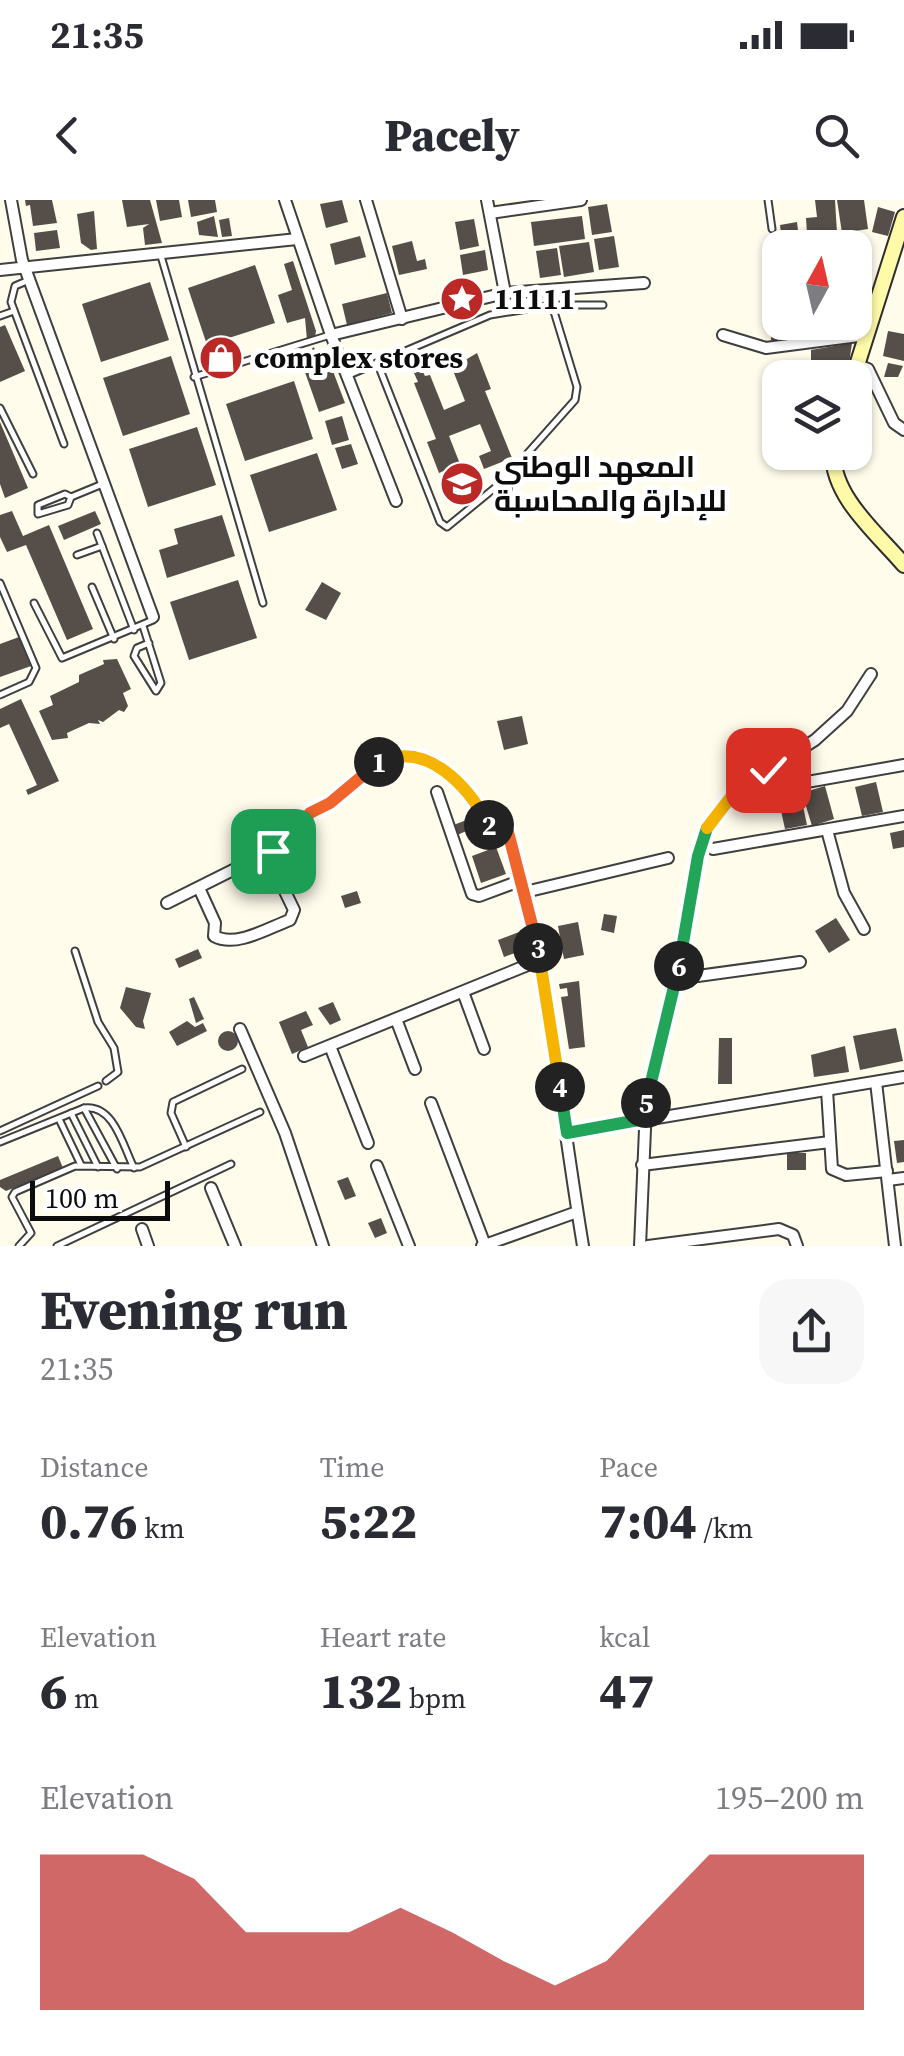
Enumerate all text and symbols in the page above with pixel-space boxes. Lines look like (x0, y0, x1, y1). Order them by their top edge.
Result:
text: 21:35 (50, 9, 144, 61)
text: Pacely (384, 104, 520, 166)
icon: back (40, 108, 95, 163)
icon: search (809, 108, 864, 163)
north arrow (762, 230, 872, 340)
map controls (762, 230, 872, 470)
place icon: 11111 (439, 276, 485, 322)
place label: 11111 (494, 278, 575, 319)
shop icon: complex stores (198, 335, 244, 381)
place label: complex stores (254, 337, 463, 378)
button: layers (762, 360, 872, 470)
place label: المعهد الوطني للإدارة والمحاسبة (494, 446, 727, 521)
school or university icon: المعهد الوطني للإدارة والمحاسبة (439, 461, 485, 507)
pin (726, 728, 811, 813)
pin: 1 (354, 737, 404, 787)
text: 1 (371, 743, 387, 781)
icon: check (741, 743, 796, 798)
pin: 2 (464, 800, 514, 850)
text: 2 (481, 806, 497, 844)
pin (231, 809, 316, 894)
icon: arrive (246, 824, 301, 879)
pin: 3 (513, 923, 563, 973)
text: 3 (530, 929, 546, 967)
pin: 6 (654, 941, 704, 991)
text: 6 (671, 947, 687, 985)
pin: 4 (535, 1062, 585, 1112)
text: 4 (552, 1068, 568, 1106)
pin: 5 (621, 1078, 671, 1128)
text: 5 (638, 1084, 654, 1122)
scale bar (30, 1176, 170, 1220)
text: 100 m (45, 1179, 119, 1217)
text: Evening run (40, 1272, 348, 1347)
button: share (759, 1279, 864, 1384)
text: 21:35 (40, 1347, 114, 1391)
text: Distance (40, 1448, 149, 1486)
text: Time (320, 1448, 384, 1486)
text: Pace (599, 1448, 658, 1486)
text: 0.76 (40, 1486, 138, 1555)
text: 5:22 (320, 1486, 417, 1555)
text: 7:04 (599, 1486, 697, 1555)
text: km (138, 1509, 185, 1547)
text: /km (697, 1509, 753, 1547)
text: Elevation (40, 1618, 157, 1656)
text: Heart rate (320, 1618, 446, 1656)
text: kcal (599, 1618, 650, 1656)
text: 6 (40, 1656, 68, 1725)
text: 132 (320, 1656, 402, 1725)
text: 47 (599, 1656, 654, 1725)
text: m (68, 1679, 99, 1717)
text: bpm (402, 1679, 466, 1717)
text: Elevation (40, 1776, 174, 1820)
text: 195–200 m (715, 1776, 864, 1820)

